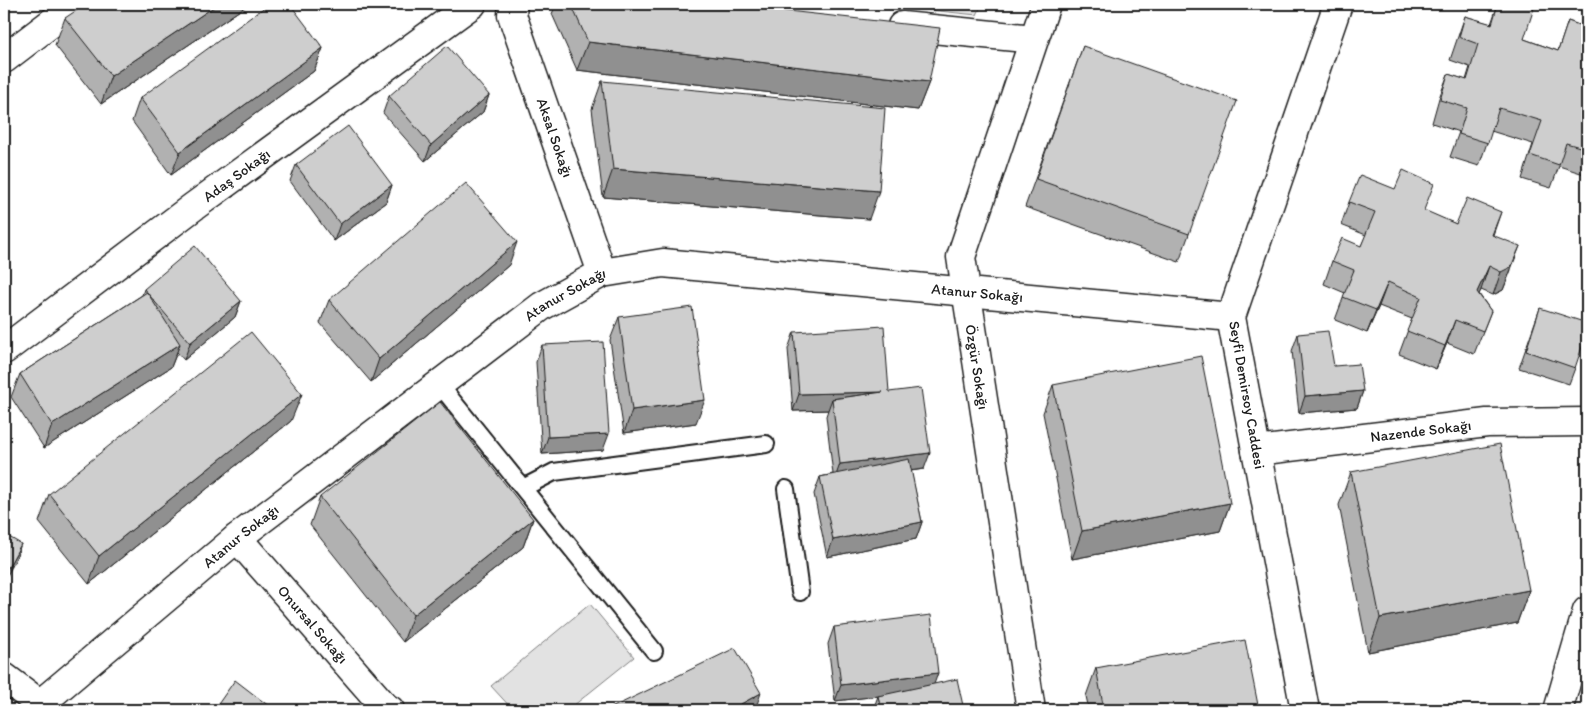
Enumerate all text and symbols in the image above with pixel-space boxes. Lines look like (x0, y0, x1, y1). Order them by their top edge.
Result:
street label: Aksal Sokağı (533, 96, 577, 180)
street label: Adaş Sokağı (199, 145, 274, 206)
street label: Atanur Sokağı (521, 264, 607, 325)
street label: Atanur Sokağı (931, 280, 1024, 306)
street label: Seyfi Demirsoy Caddesi (1225, 320, 1269, 470)
street label: Özgür Sokağı (961, 323, 993, 411)
street label: Nazende Sokağı (1369, 416, 1472, 446)
street label: Atanur Sokağı (199, 501, 282, 572)
street label: Onursal Sokağı (274, 582, 352, 667)

